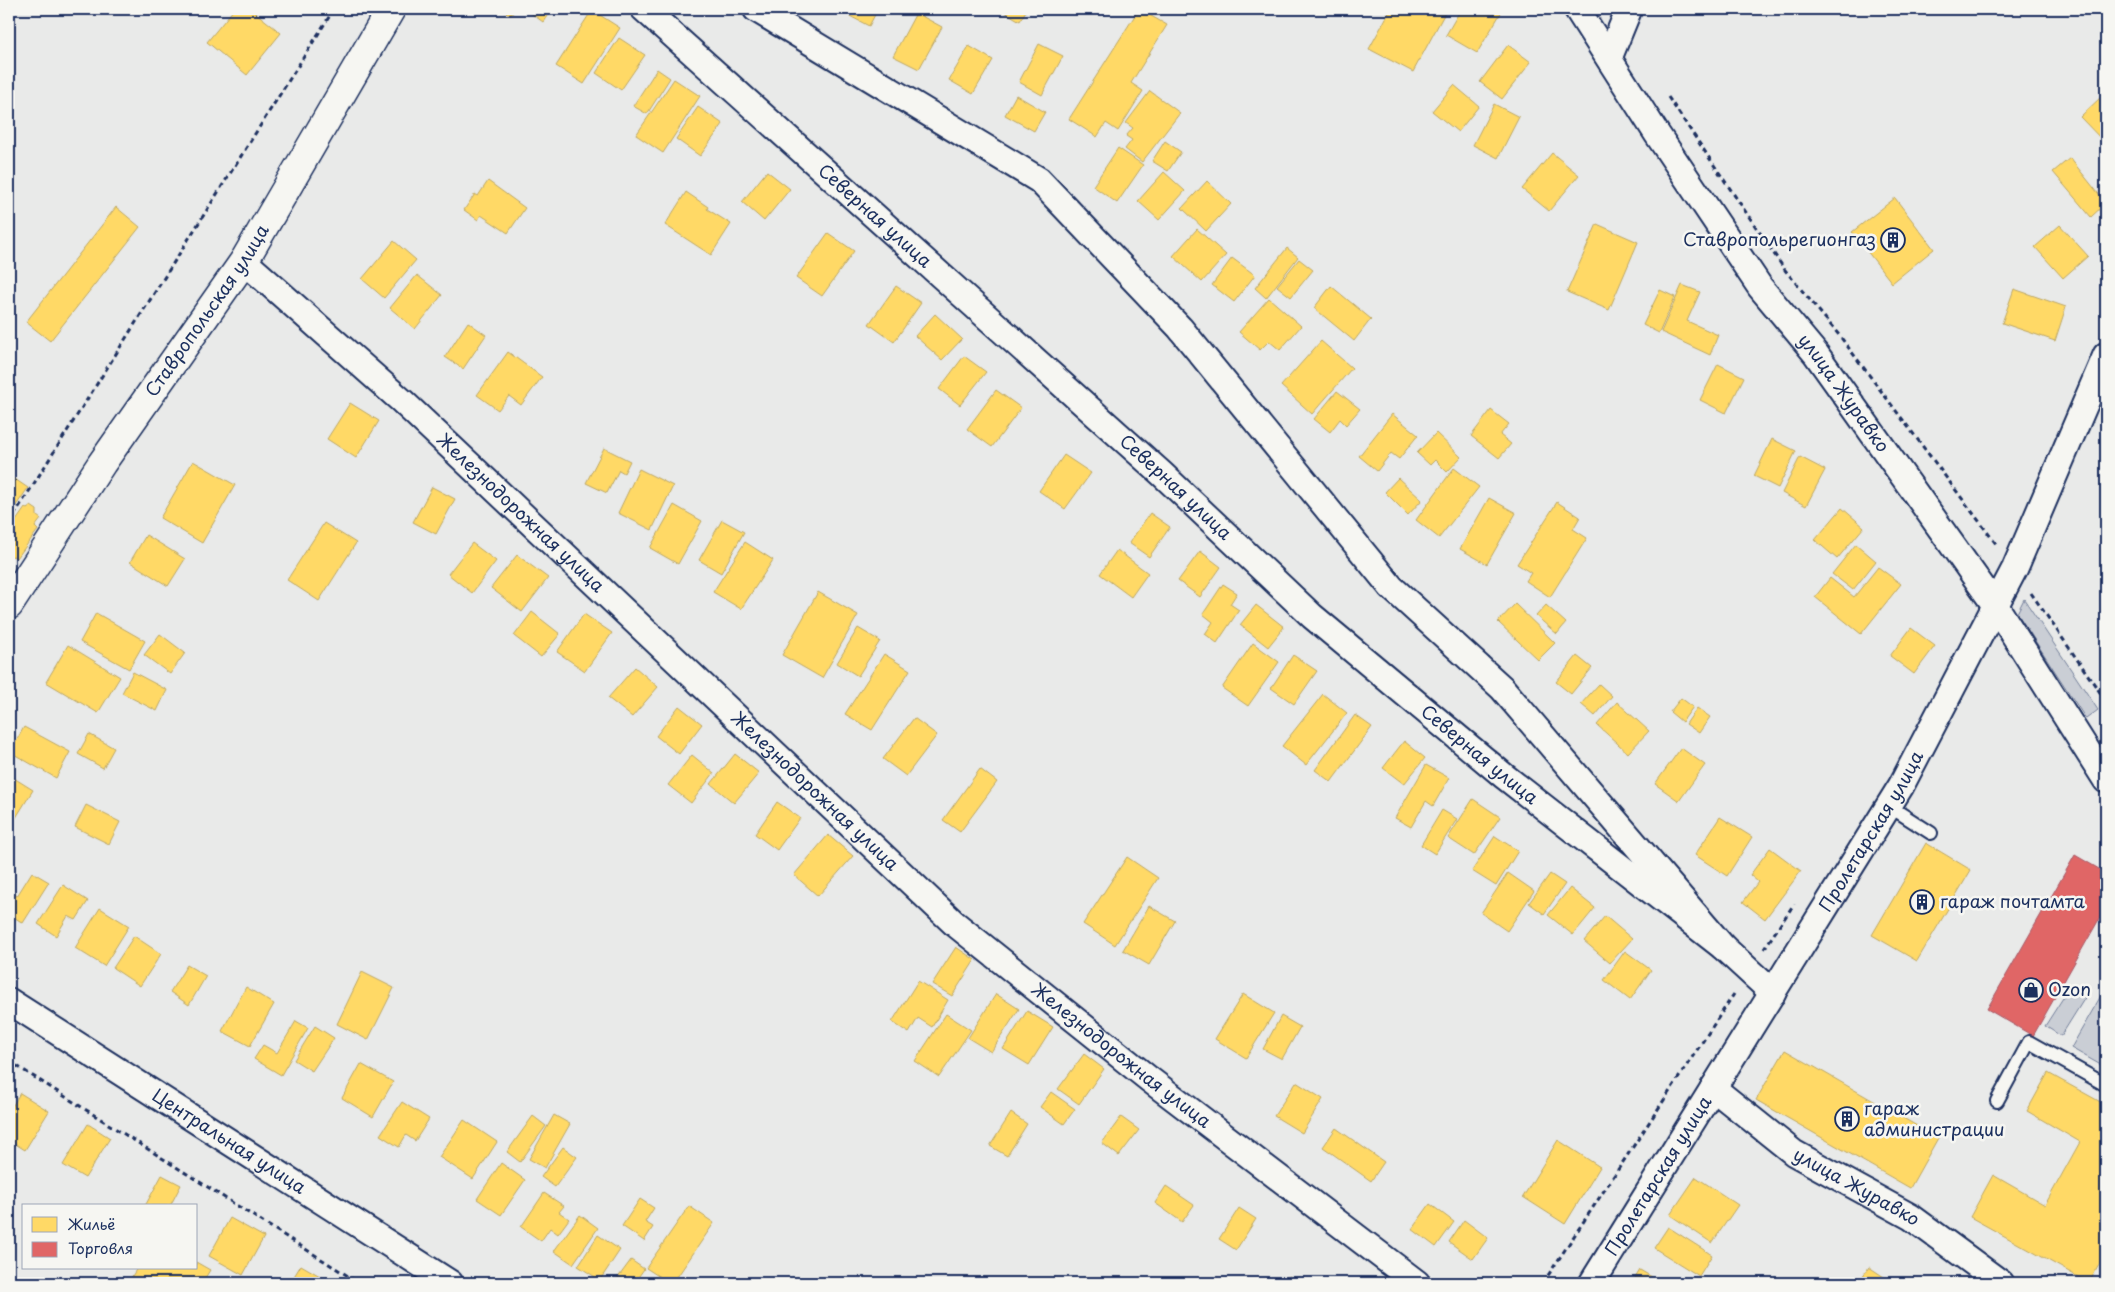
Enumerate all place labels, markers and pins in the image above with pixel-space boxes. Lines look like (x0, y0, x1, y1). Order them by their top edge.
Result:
place label: Ставропольрегионгаз (1683, 225, 1876, 252)
building icon: Ставропольрегионгаз (1880, 227, 1906, 253)
place label: гараж почтамта (1940, 887, 2086, 914)
building icon: гараж почтамта (1909, 889, 1935, 915)
place label: Ozon (2048, 975, 2091, 1002)
shop icon: Ozon (2018, 977, 2044, 1003)
place label: гараж администрации (1864, 1094, 2005, 1142)
building icon: гараж администрации (1834, 1106, 1860, 1132)

